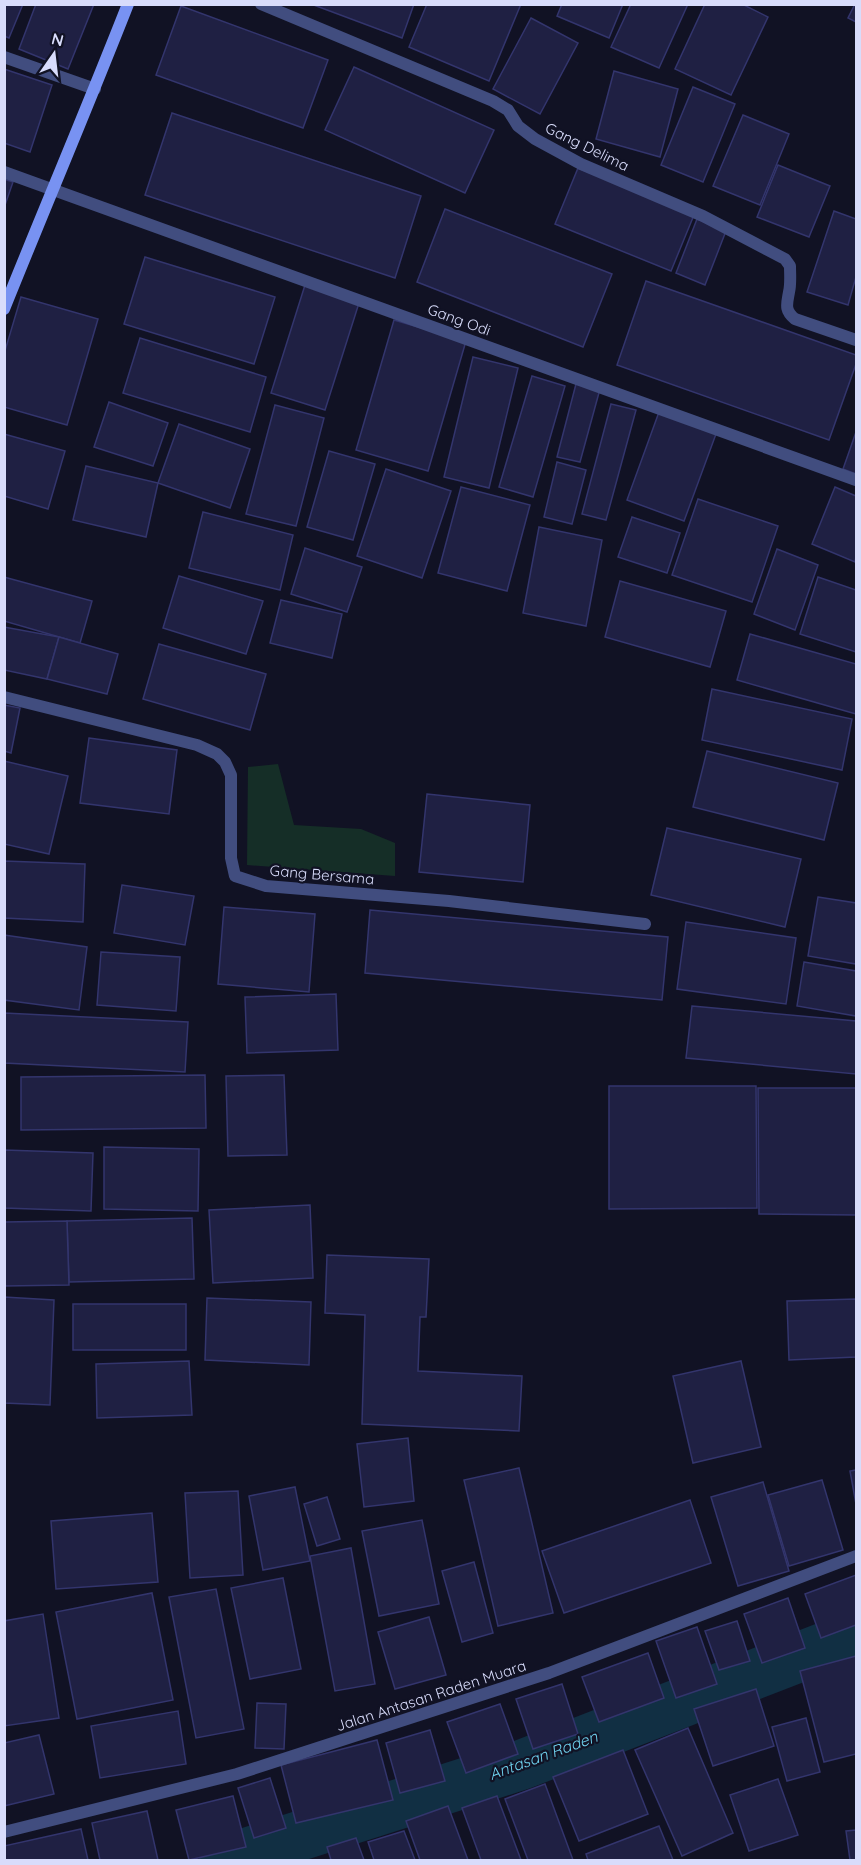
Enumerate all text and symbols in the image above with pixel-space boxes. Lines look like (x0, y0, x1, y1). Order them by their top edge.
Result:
north arrow (24, 24, 84, 84)
text: N (50, 28, 66, 51)
street label: Gang Delima (542, 118, 632, 175)
street label: Gang Odi (425, 299, 493, 340)
street label: Gang Bersama (269, 860, 375, 889)
street label: Jalan Antasan Raden Muara (333, 1656, 528, 1735)
water label: Antasan Raden (486, 1726, 601, 1784)

